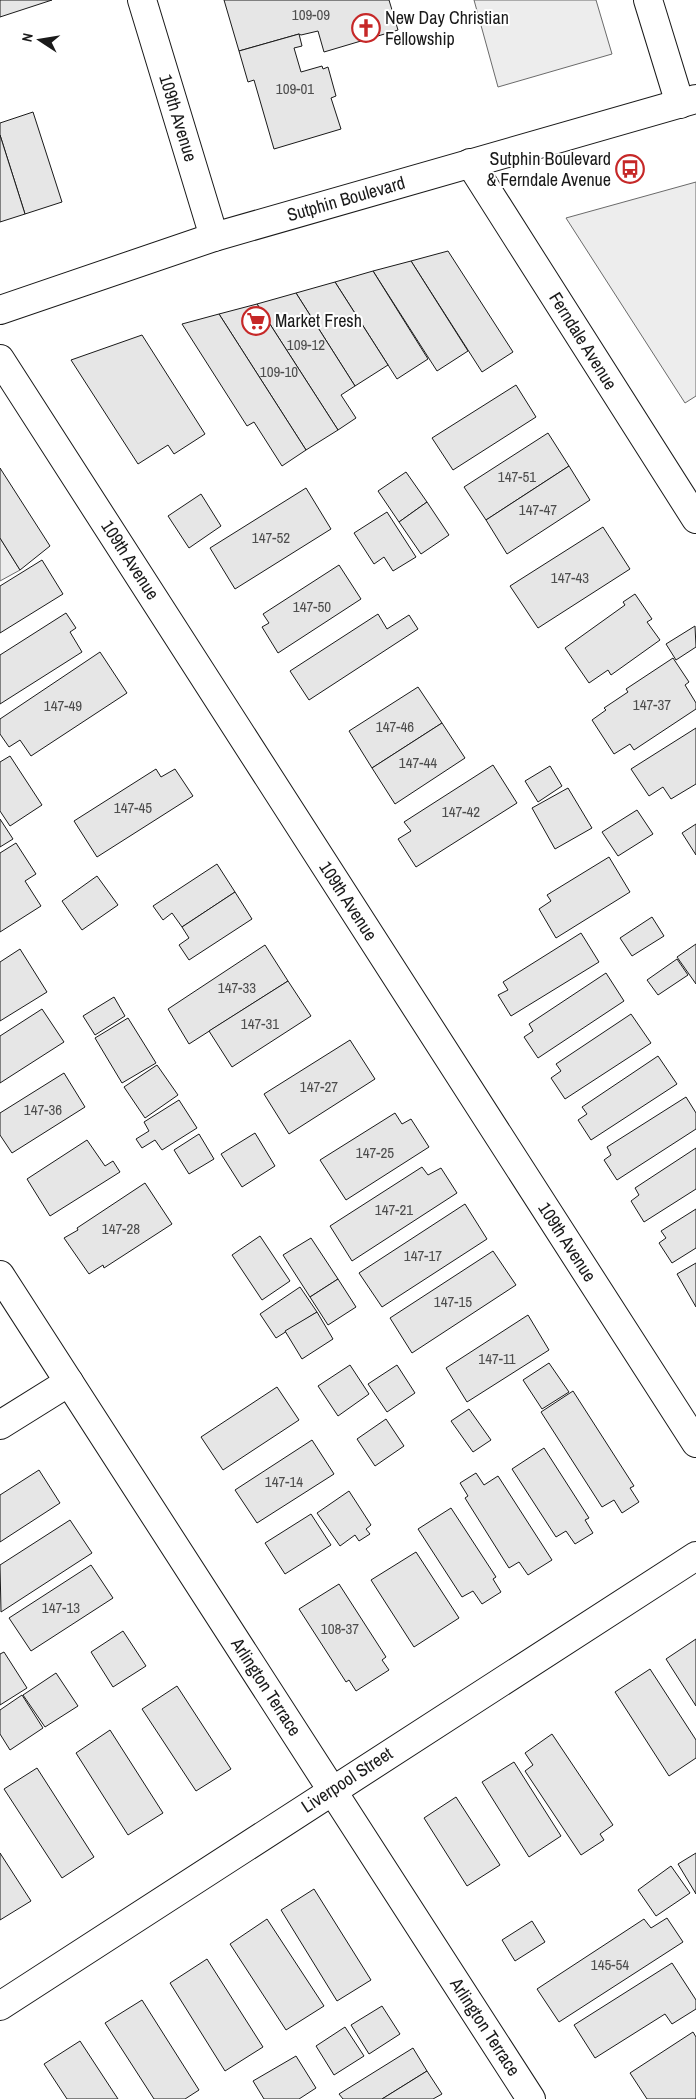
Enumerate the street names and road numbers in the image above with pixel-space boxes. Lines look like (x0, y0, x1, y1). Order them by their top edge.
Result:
street label: 109th Avenue (153, 71, 204, 165)
street label: Sutphin Boulevard (284, 170, 408, 227)
street label: Ferndale Avenue (544, 287, 623, 394)
street label: 109th Avenue (95, 515, 165, 604)
street label: 109th Avenue (313, 856, 383, 945)
street label: 109th Avenue (532, 1197, 602, 1286)
street label: Arlington Terrace (225, 1632, 307, 1741)
street label: Liverpool Street (296, 1741, 397, 1818)
street label: Arlington Terrace (444, 1972, 526, 2081)

